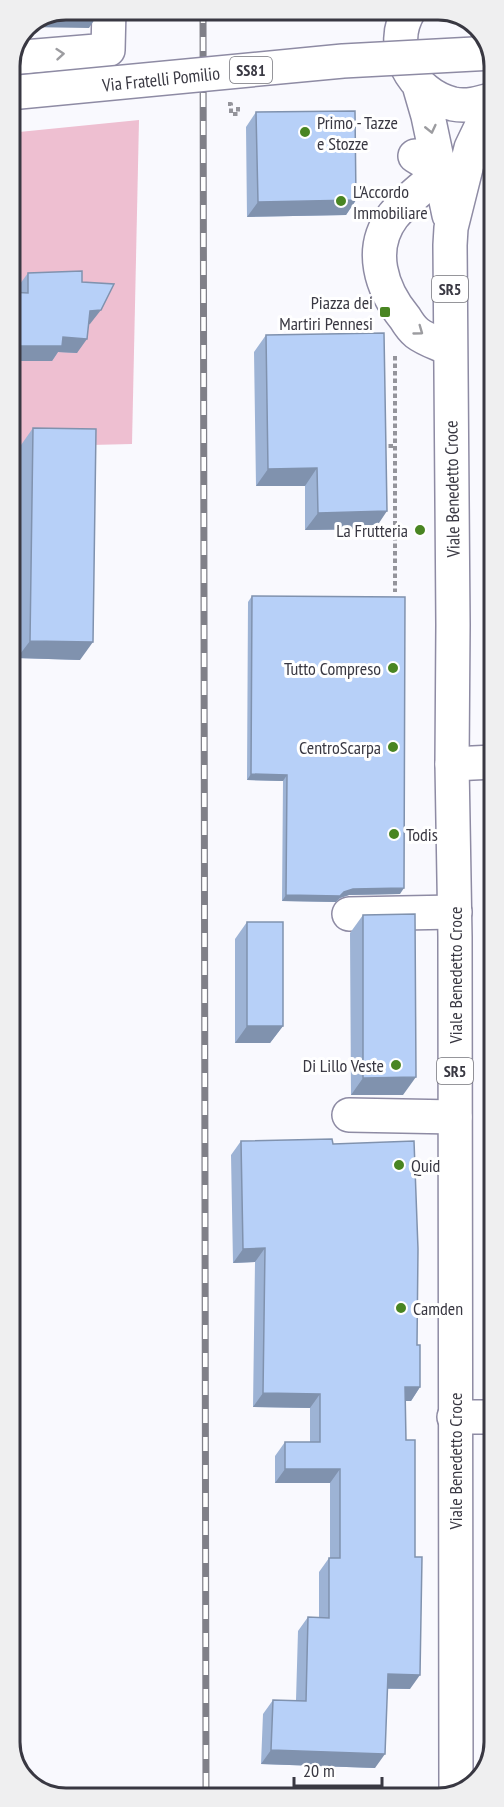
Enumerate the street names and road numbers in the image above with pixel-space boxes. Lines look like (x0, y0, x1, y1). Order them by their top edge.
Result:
road number: SS81 (230, 57, 272, 83)
street label: Via Fratelli Pomilio (100, 61, 221, 97)
road number: SR5 (432, 276, 468, 302)
street label: Viale Benedetto Croce (439, 420, 465, 559)
street label: Viale Benedetto Croce (444, 907, 467, 1044)
road number: SR5 (437, 1058, 473, 1084)
street label: Viale Benedetto Croce (444, 1393, 467, 1530)

